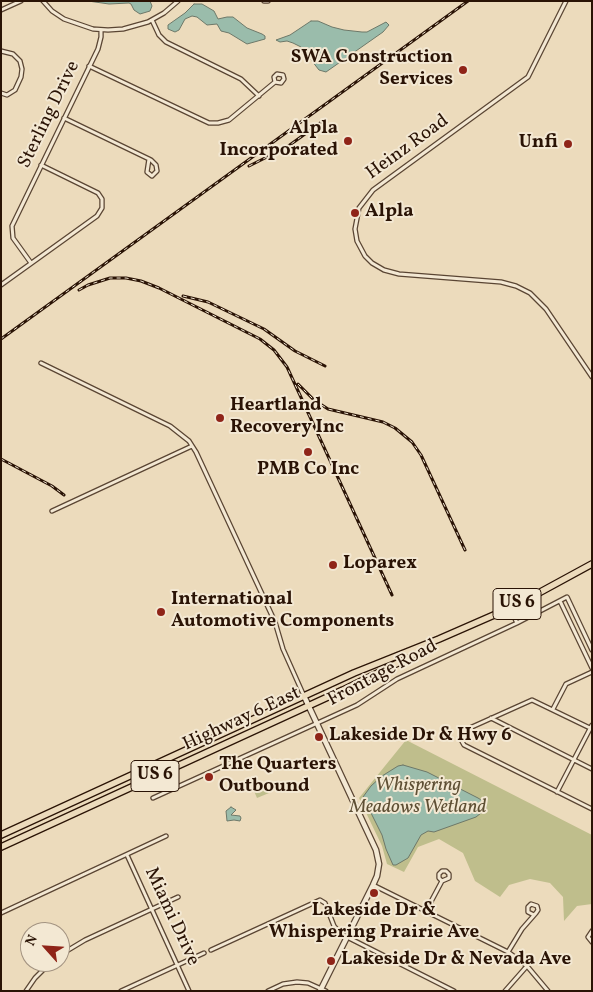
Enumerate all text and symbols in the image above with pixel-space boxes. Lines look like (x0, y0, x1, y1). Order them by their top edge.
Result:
place label: SWA Construction Services (291, 48, 453, 92)
street label: Sterling Drive (14, 58, 86, 172)
marker: SWA Construction Services (457, 64, 469, 76)
street label: Heinz Road (362, 110, 454, 186)
place label: Alpla Incorporated (220, 119, 338, 163)
place label: Unfi (519, 133, 558, 155)
marker: Alpla Incorporated (342, 135, 354, 147)
marker: Unfi (562, 138, 574, 150)
place label: Alpla (365, 202, 414, 224)
marker: Alpla (349, 207, 361, 219)
place label: Heartland Recovery Inc (230, 396, 344, 440)
marker: Heartland Recovery Inc (214, 412, 226, 424)
marker: PMB Co Inc (302, 446, 314, 458)
place label: PMB Co Inc (257, 460, 359, 482)
place label: Loparex (343, 554, 417, 576)
marker: Loparex (327, 559, 339, 571)
road number: US 6 (493, 588, 541, 620)
place label: International Automotive Components (171, 590, 394, 634)
marker: International Automotive Components (155, 606, 167, 618)
street label: Frontage Road (324, 636, 442, 712)
street label: Highway 6 East (180, 683, 304, 757)
place label: Lakeside Dr & Hwy 6 (329, 726, 512, 748)
marker: Lakeside Dr & Hwy 6 (313, 731, 325, 743)
place label: The Quarters Outbound (219, 755, 336, 799)
road number: US 6 (131, 760, 179, 791)
marker: The Quarters Outbound (203, 771, 215, 783)
park label: Whispering Meadows Wetland (350, 776, 486, 820)
street label: Miami Drive (138, 864, 204, 970)
marker: Lakeside Dr & Whispering Prairie Ave (368, 887, 380, 899)
place label: Lakeside Dr & Whispering Prairie Ave (269, 901, 479, 945)
north arrow (20, 922, 70, 972)
text: N (21, 932, 43, 949)
place label: Lakeside Dr & Nevada Ave (341, 950, 571, 972)
marker: Lakeside Dr & Nevada Ave (325, 955, 337, 967)

